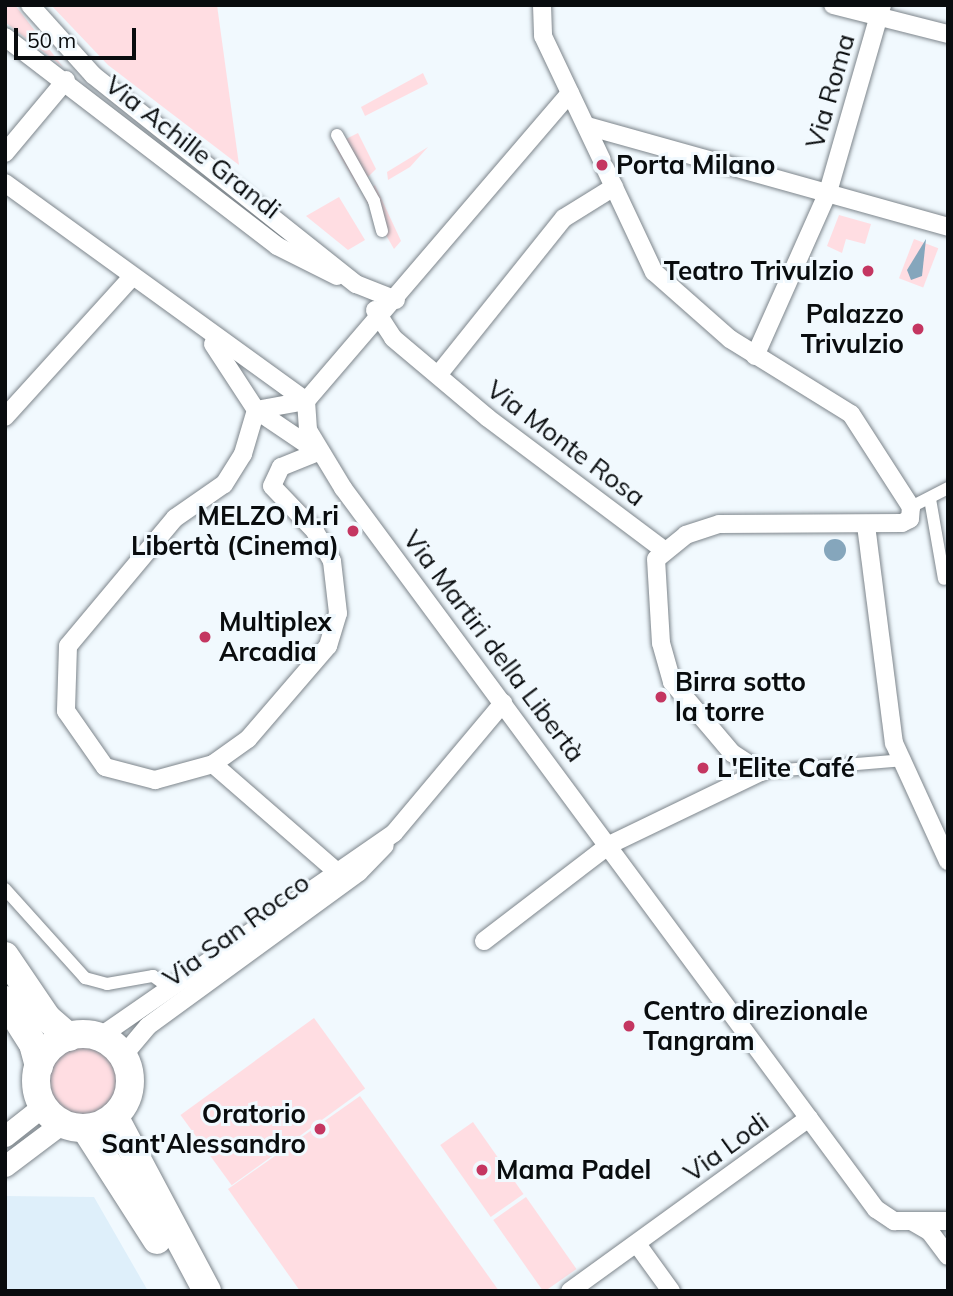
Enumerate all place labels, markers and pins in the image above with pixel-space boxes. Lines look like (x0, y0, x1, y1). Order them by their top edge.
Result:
place label: Porta Milano (616, 149, 775, 181)
marker: Porta Milano (594, 157, 610, 173)
place label: Teatro Trivulzio (664, 255, 854, 287)
marker: Teatro Trivulzio (860, 263, 876, 279)
place label: Palazzo Trivulzio (801, 298, 904, 360)
marker: Palazzo Trivulzio (910, 321, 926, 337)
place label: MELZO M.ri Libertà (Cinema) (131, 500, 339, 562)
marker: MELZO M.ri Libertà (Cinema) (345, 523, 361, 539)
place label: Multiplex Arcadia (219, 606, 332, 668)
marker: Multiplex Arcadia (197, 629, 213, 645)
place label: Birra sotto la torre (675, 666, 806, 728)
marker: Birra sotto la torre (653, 689, 669, 705)
place label: L'Elite Café (717, 752, 855, 784)
marker: L'Elite Café (695, 760, 711, 776)
place label: Centro direzionale Tangram (643, 995, 868, 1056)
marker: Centro direzionale Tangram (621, 1018, 637, 1034)
place label: Oratorio Sant'Alessandro (101, 1098, 306, 1160)
marker: Oratorio Sant'Alessandro (312, 1121, 328, 1137)
place label: Mama Padel (496, 1154, 651, 1186)
marker: Mama Padel (474, 1162, 490, 1178)

